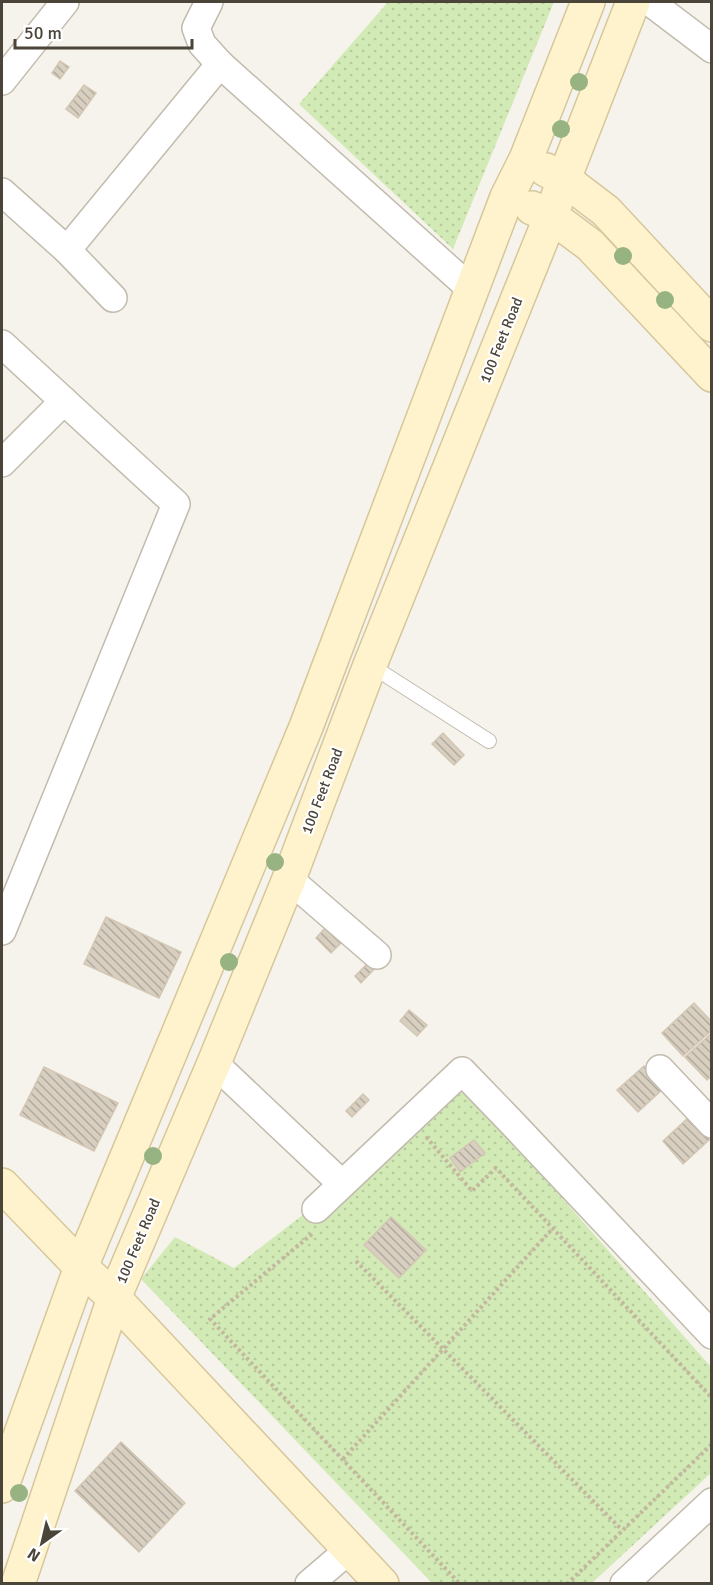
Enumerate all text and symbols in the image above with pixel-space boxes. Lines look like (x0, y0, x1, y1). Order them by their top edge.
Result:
scale bar (15, 12, 192, 50)
text: 50 m (24, 22, 62, 44)
street label: 100 Feet Road (476, 295, 526, 385)
street label: 100 Feet Road (297, 745, 347, 837)
street label: 100 Feet Road (112, 1196, 164, 1286)
north arrow (12, 1513, 72, 1573)
text: N (24, 1543, 44, 1566)

